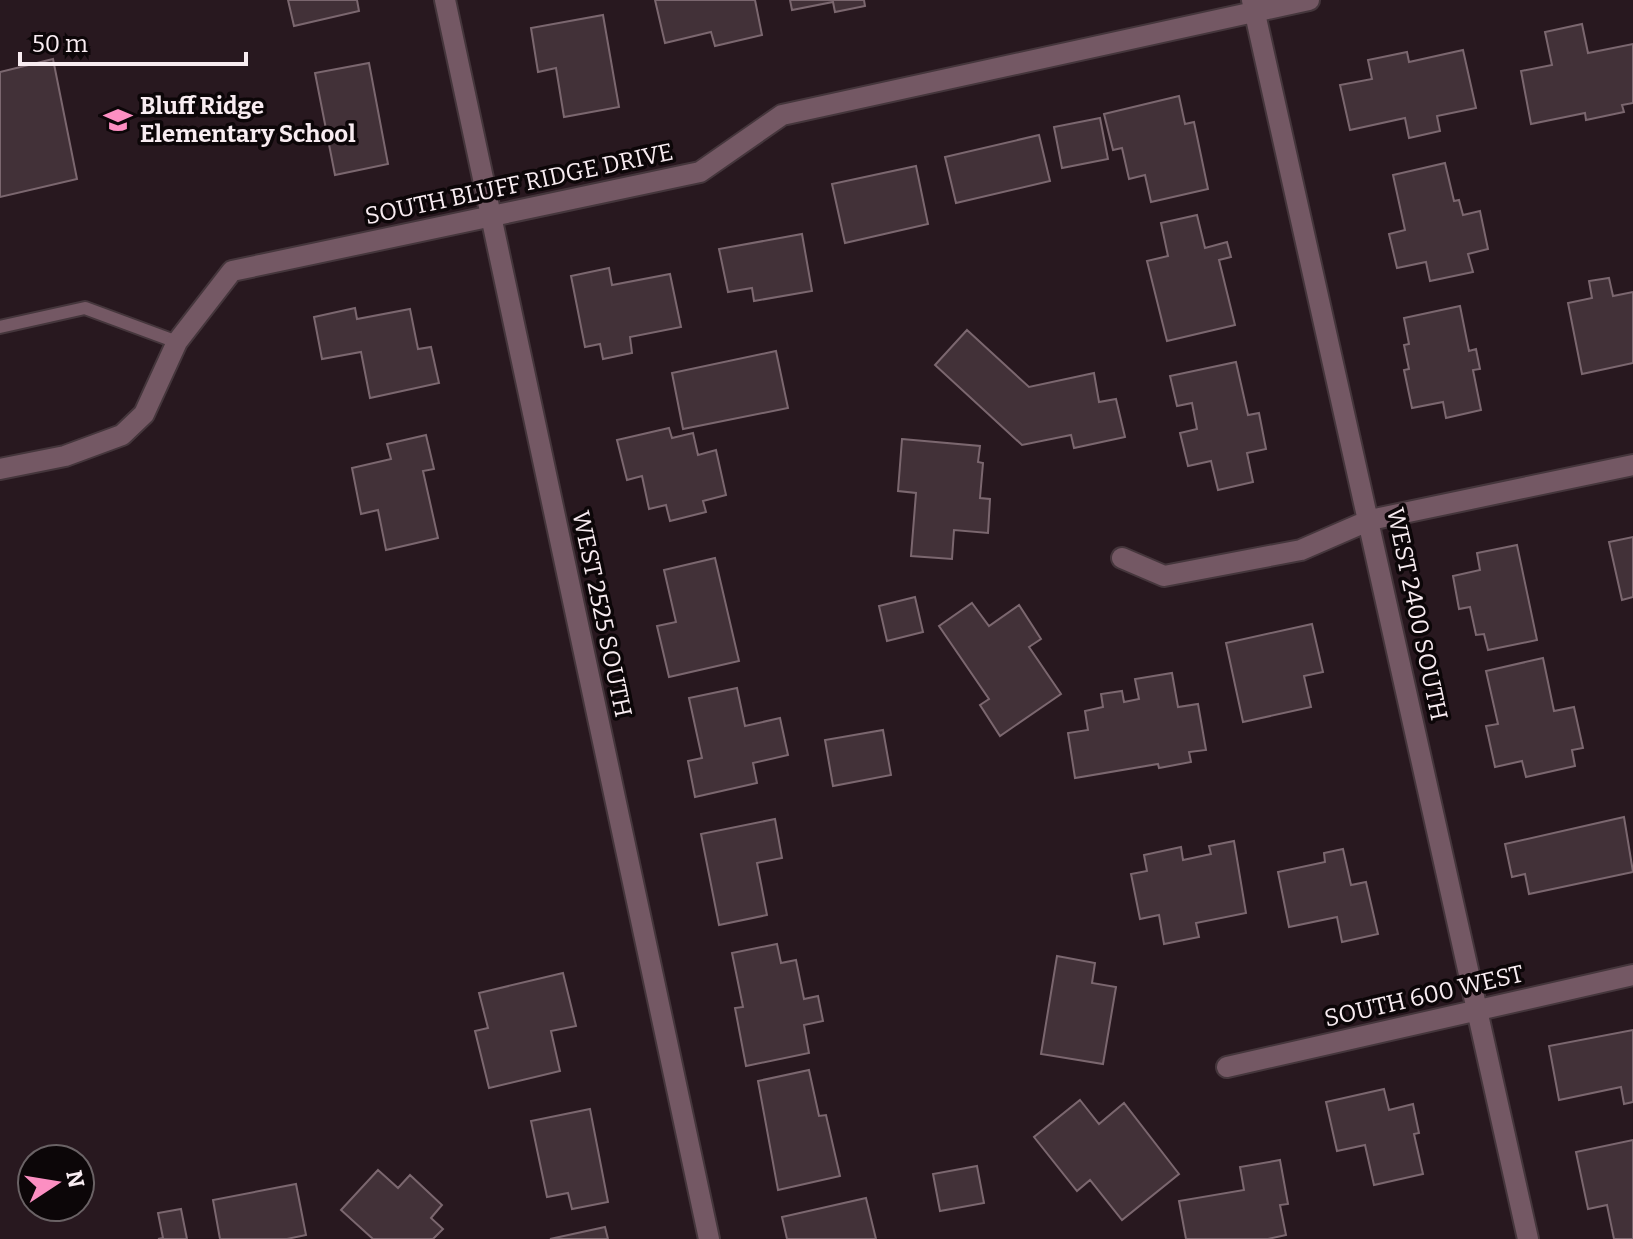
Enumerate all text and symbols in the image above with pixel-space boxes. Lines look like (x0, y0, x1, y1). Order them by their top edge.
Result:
scale bar (20, 16, 246, 66)
text: 50 m (32, 30, 88, 58)
place label: Bluff Ridge Elementary School (140, 92, 356, 148)
school or university icon: Bluff Ridge Elementary School (103, 105, 133, 135)
street label: SOUTH BLUFF RIDGE DRIVE (362, 138, 676, 230)
street label: WEST 2400 SOUTH (1381, 505, 1453, 723)
street label: WEST 2525 SOUTH (566, 508, 638, 720)
street label: SOUTH 600 WEST (1322, 959, 1526, 1033)
north arrow (16, 1143, 96, 1223)
text: N (60, 1168, 90, 1190)

